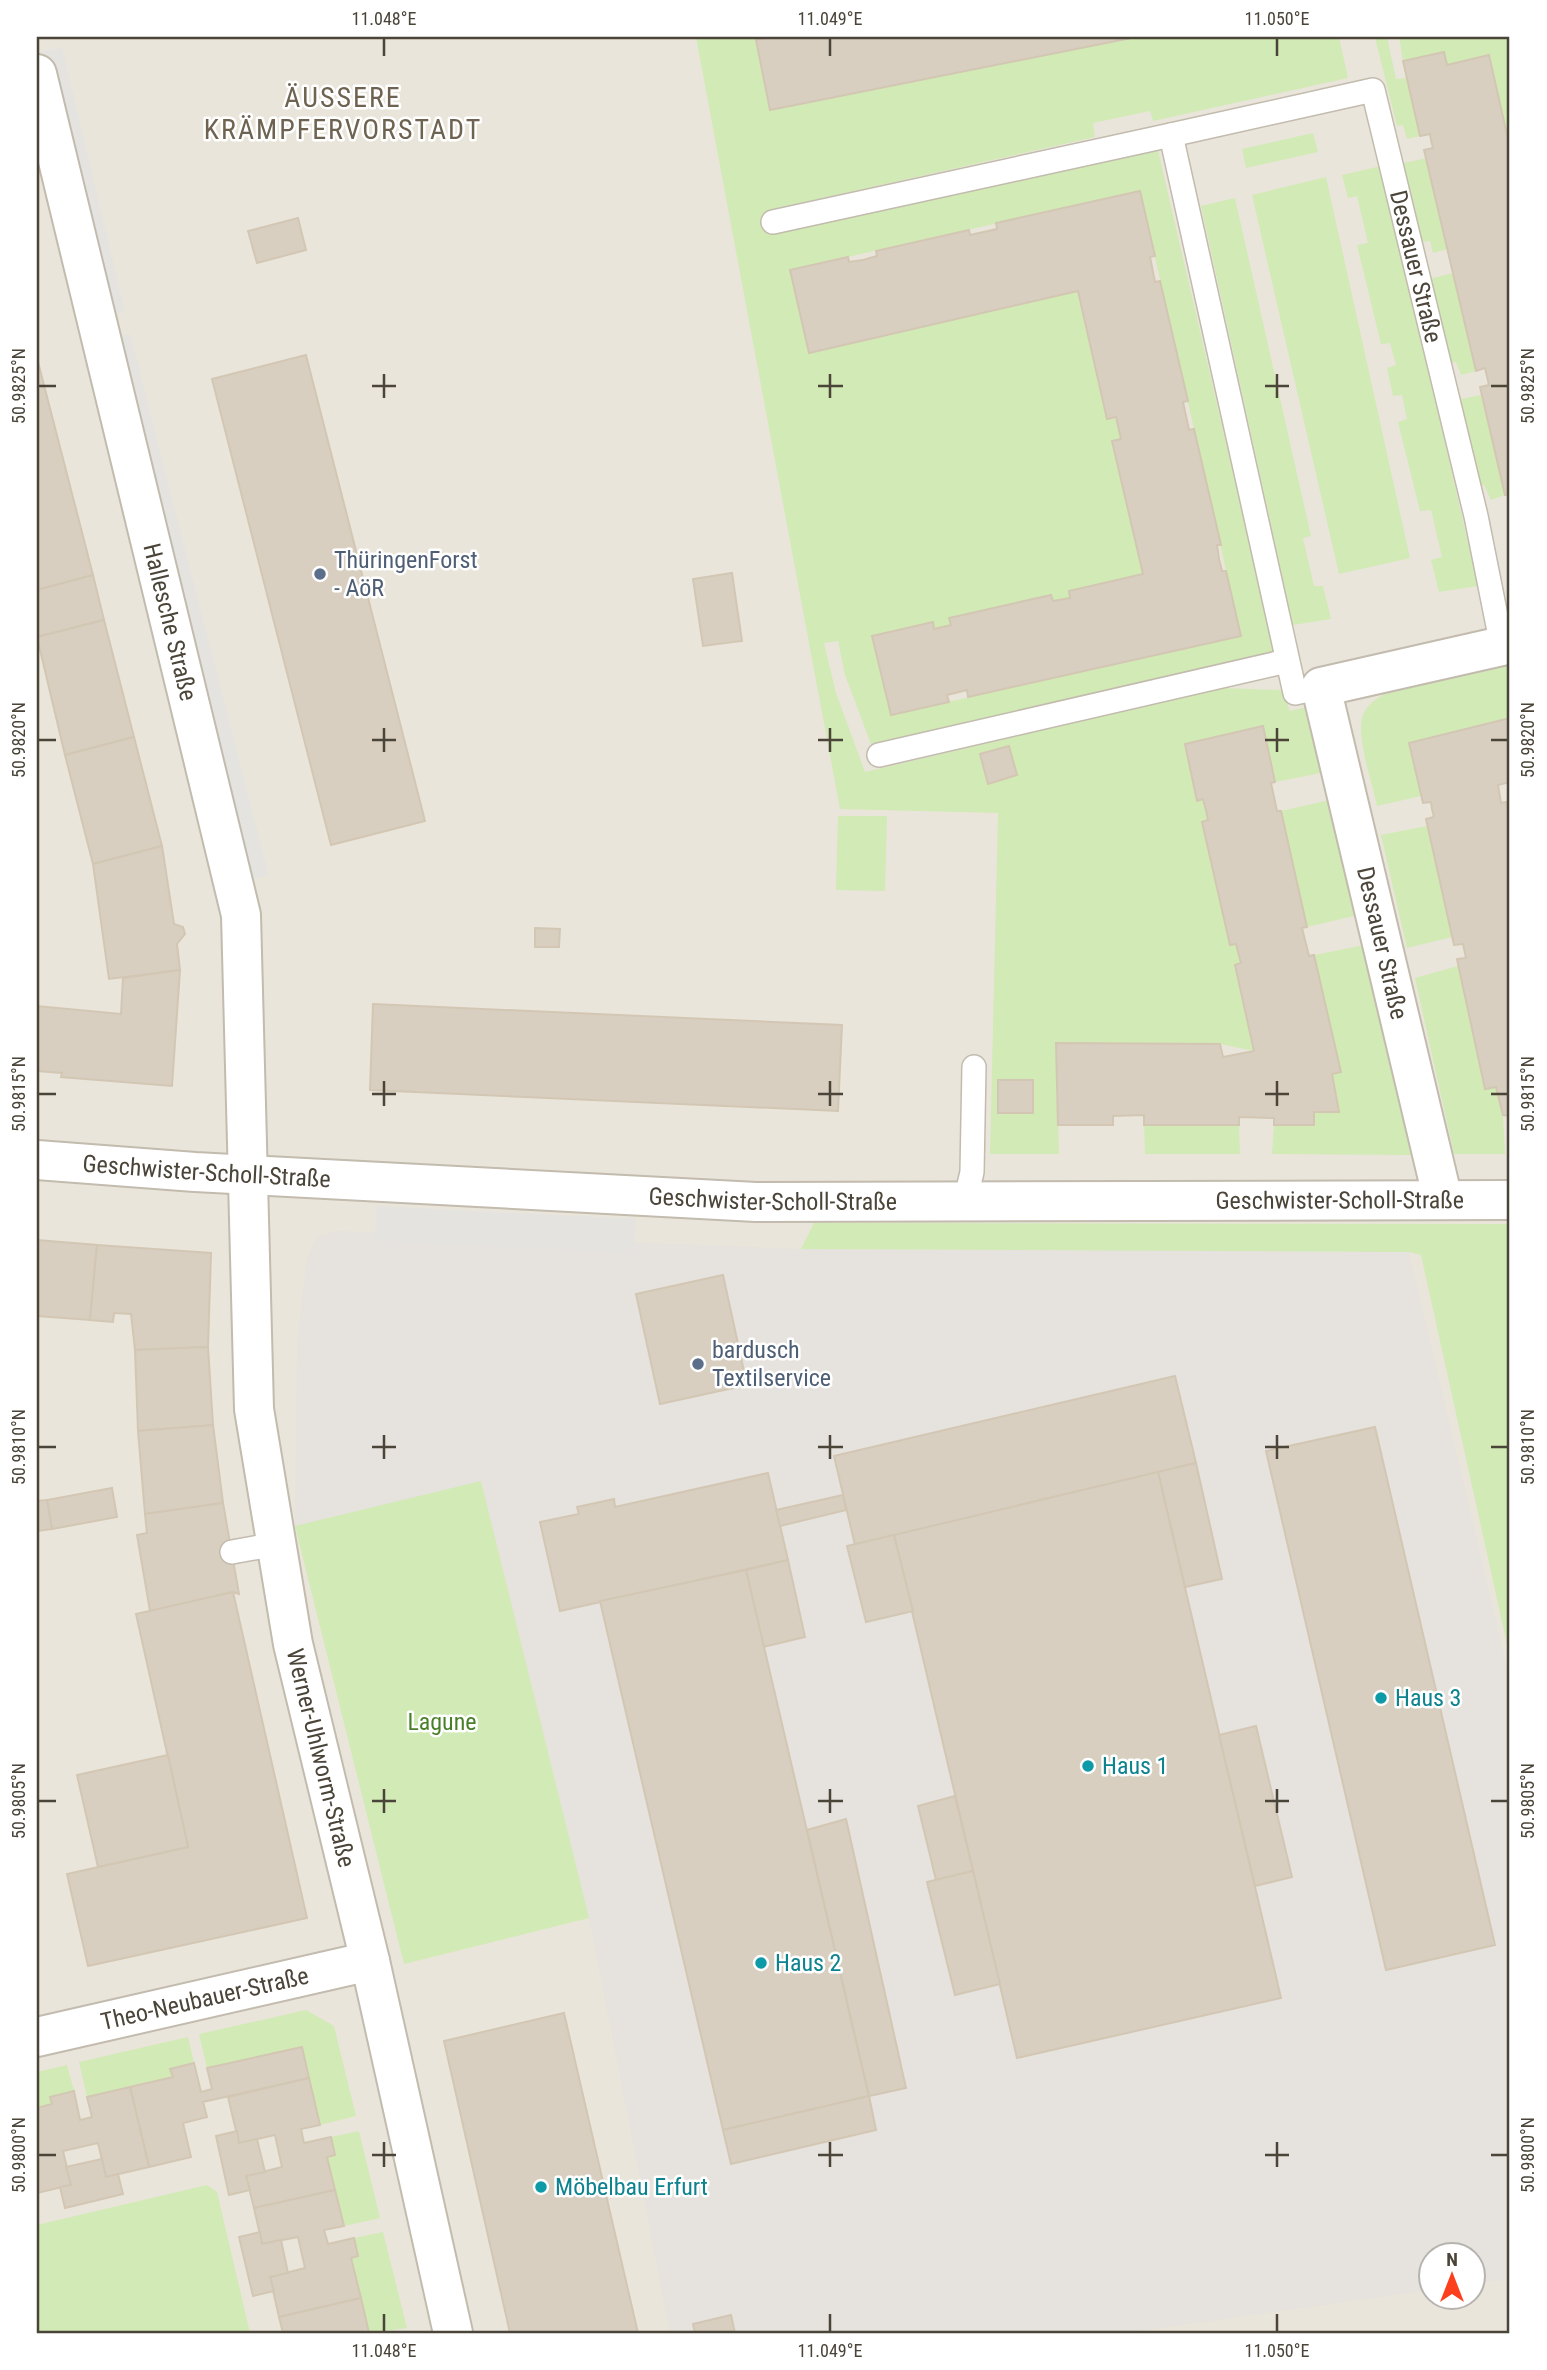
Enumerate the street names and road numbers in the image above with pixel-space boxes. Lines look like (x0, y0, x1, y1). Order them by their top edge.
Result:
street label: Dessauer Straße (1384, 188, 1448, 346)
street label: Hallesche Straße (137, 541, 203, 704)
street label: Dessauer Straße (1351, 864, 1413, 1022)
street label: Geschwister-Scholl-Straße (81, 1149, 331, 1193)
street label: Geschwister-Scholl-Straße (648, 1182, 897, 1216)
street label: Geschwister-Scholl-Straße (1215, 1186, 1464, 1215)
street label: Werner-Uhlworm-Straße (281, 1646, 361, 1870)
street label: Theo-Neubauer-Straße (98, 1961, 311, 2036)

